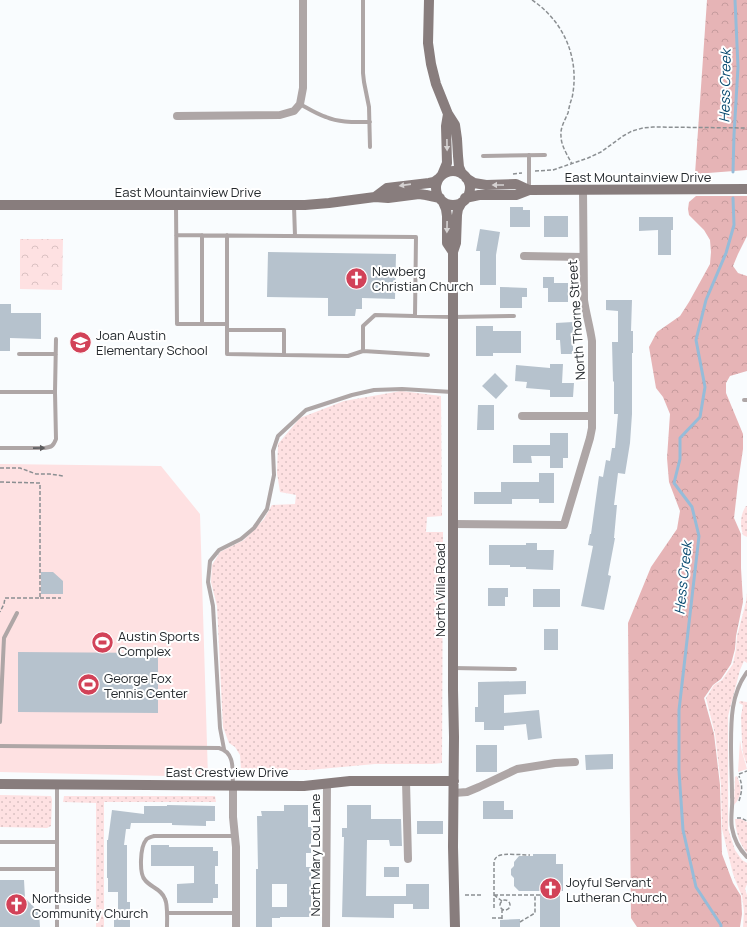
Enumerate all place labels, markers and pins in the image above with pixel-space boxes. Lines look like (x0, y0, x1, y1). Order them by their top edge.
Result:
place label: Newberg Christian Church (372, 262, 474, 295)
church icon: Newberg Christian Church (344, 265, 370, 291)
place label: Joan Austin Elementary School (96, 326, 208, 359)
school or university icon: Joan Austin Elementary School (67, 329, 93, 355)
place label: Austin Sports Complex (118, 627, 200, 660)
sports icon: Austin Sports Complex (89, 630, 115, 656)
place label: George Fox Tennis Center (104, 669, 188, 702)
sports icon: George Fox Tennis Center (75, 672, 101, 698)
place label: Joyful Servant Lutheran Church (566, 873, 667, 906)
church icon: Joyful Servant Lutheran Church (538, 876, 564, 902)
place label: Northside Community Church (32, 889, 148, 922)
church icon: Northside Community Church (3, 892, 29, 918)

